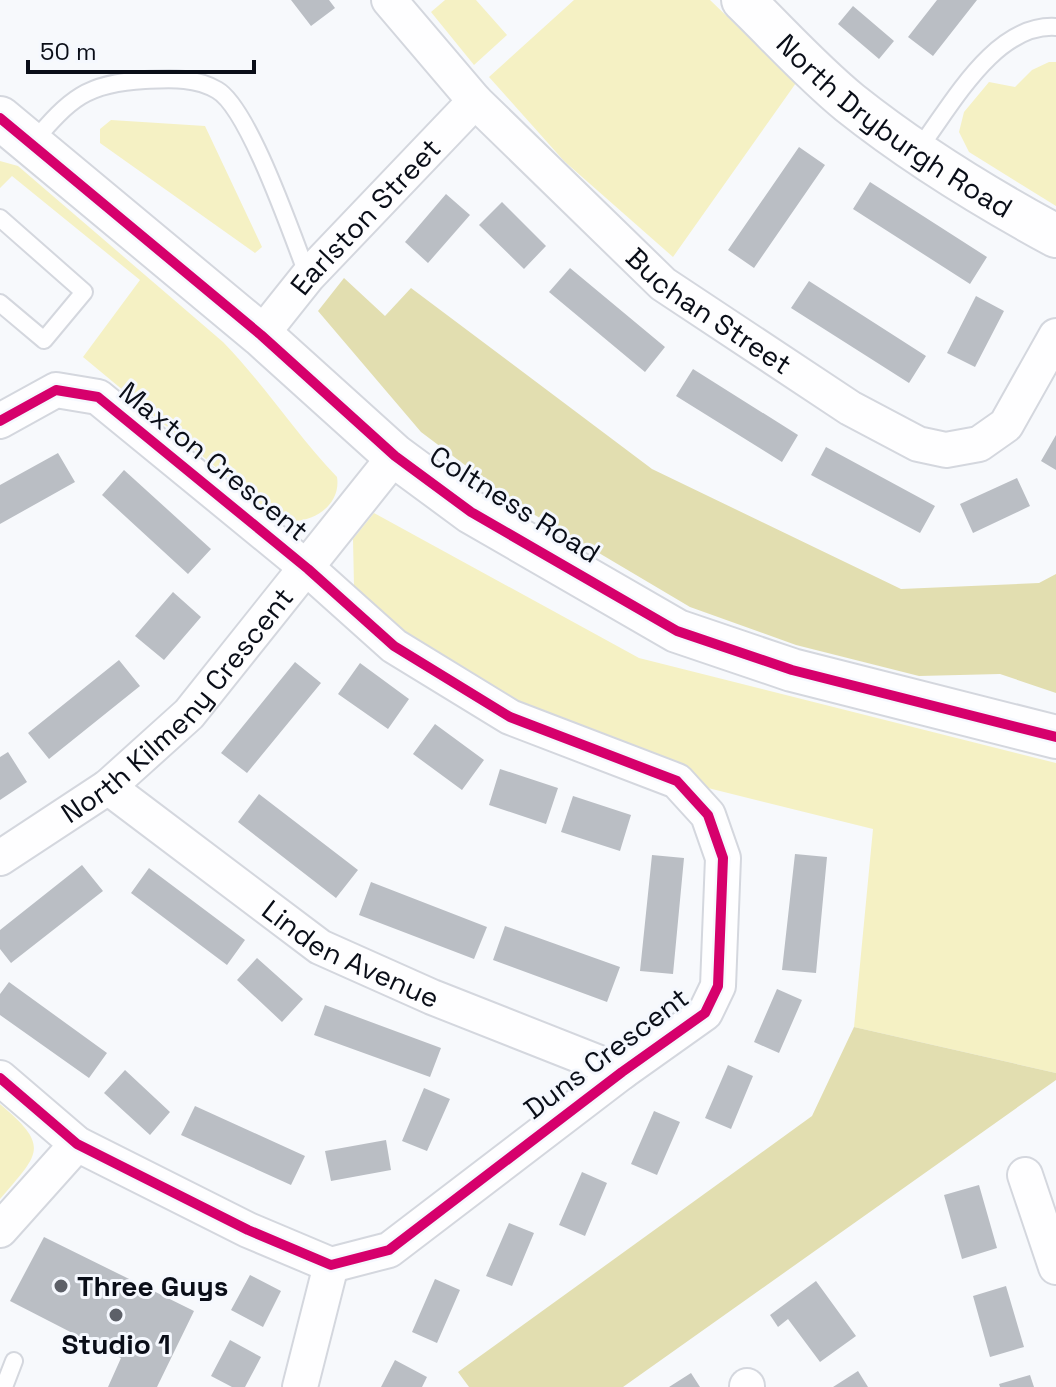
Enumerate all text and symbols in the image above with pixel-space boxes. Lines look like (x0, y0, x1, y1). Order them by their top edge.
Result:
scale bar (28, 24, 254, 74)
street label: North Dryburgh Road (769, 26, 1019, 226)
text: 50 m (40, 36, 97, 67)
street label: Earlston Street (282, 130, 448, 302)
street label: Buchan Street (618, 240, 799, 382)
street label: Maxton Crescent (112, 374, 316, 548)
street label: Coltness Road (423, 437, 607, 571)
street label: North Kilmeny Crescent (54, 580, 301, 831)
street label: Linden Avenue (255, 892, 445, 1016)
street label: Duns Crescent (516, 979, 696, 1127)
place label: Three Guys (77, 1268, 228, 1304)
marker: Three Guys (52, 1277, 70, 1295)
marker: Studio 1 (107, 1306, 125, 1324)
place label: Studio 1 (61, 1326, 171, 1362)

